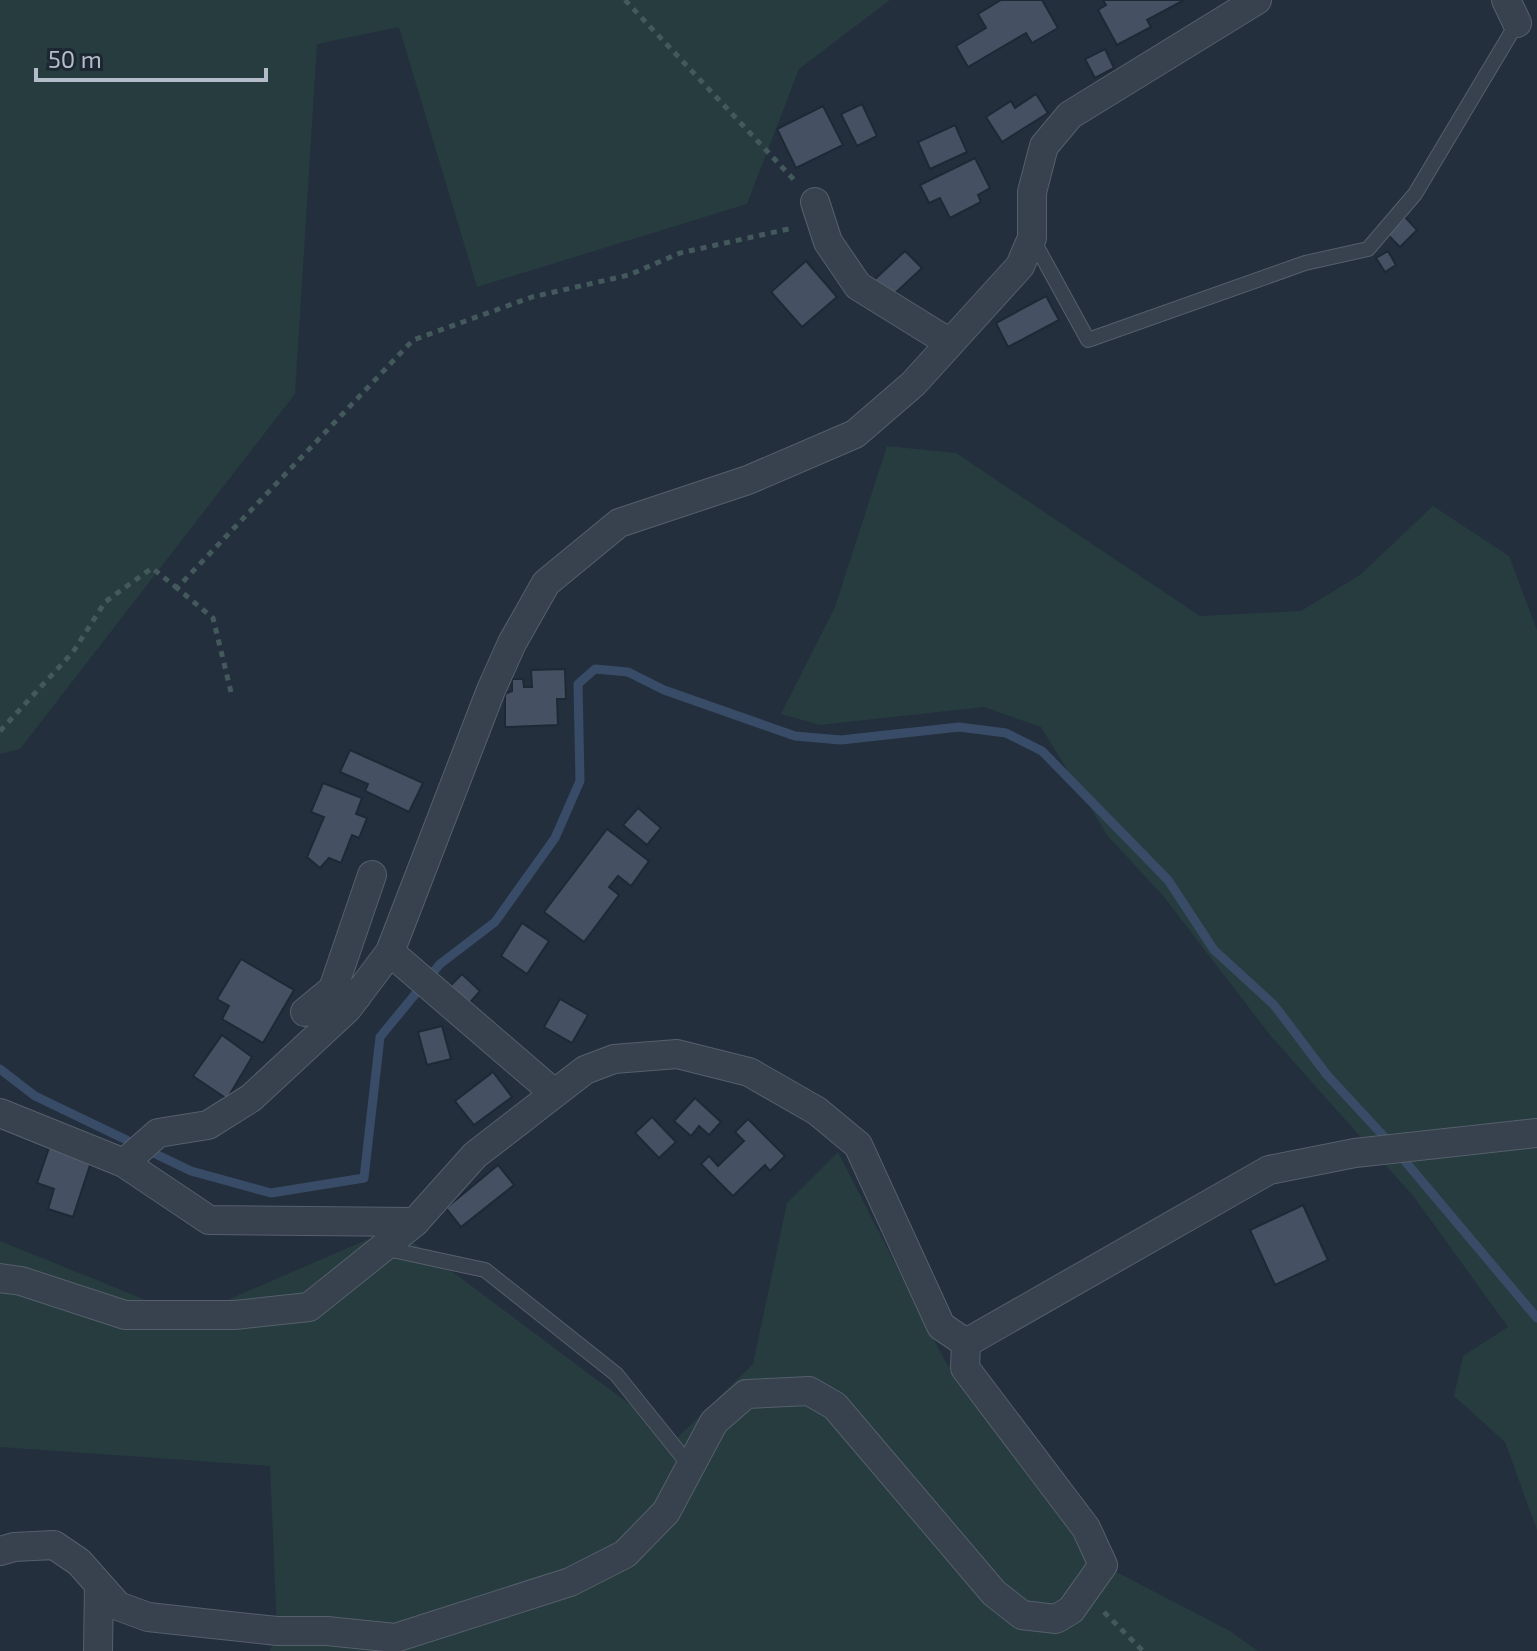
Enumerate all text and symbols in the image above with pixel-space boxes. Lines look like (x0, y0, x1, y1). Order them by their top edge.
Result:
scale bar (36, 32, 266, 82)
text: 50 m (48, 44, 102, 73)

